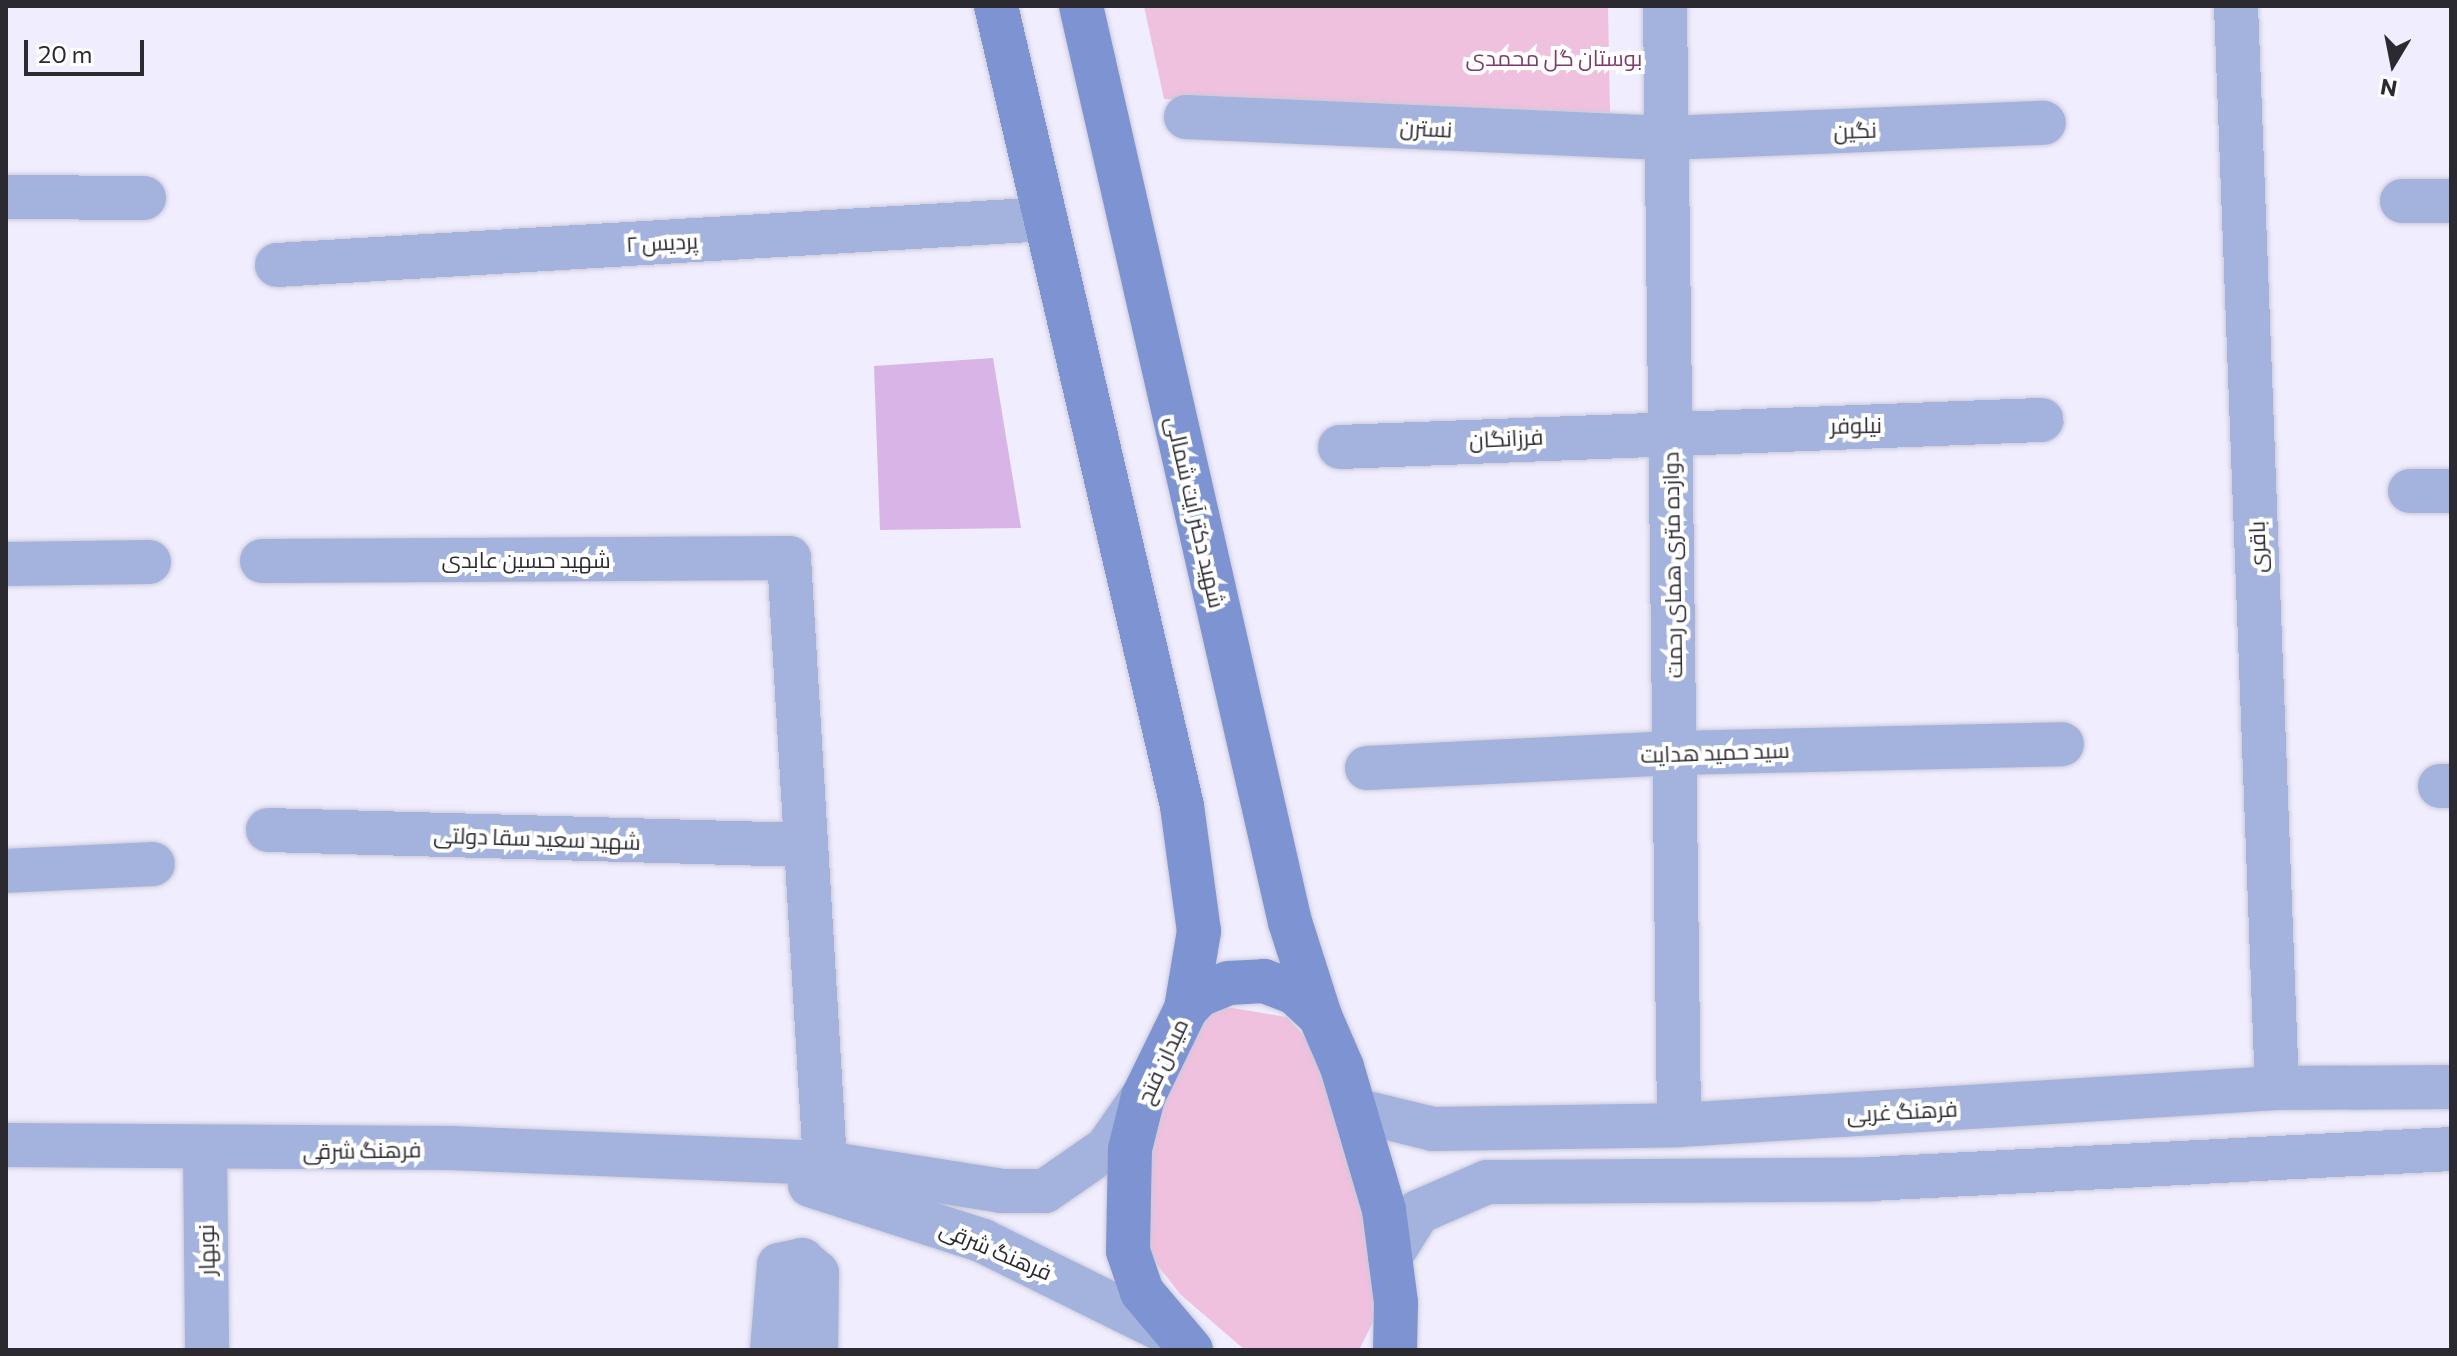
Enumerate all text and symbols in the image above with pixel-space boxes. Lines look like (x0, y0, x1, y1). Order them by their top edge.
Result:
scale bar (28, 24, 148, 74)
north arrow (2353, 24, 2433, 104)
text: 20 m (38, 39, 92, 68)
park label: بوستان گل محمدی (1466, 45, 1642, 71)
text: N (2378, 73, 2399, 103)
street label: نسترن (1399, 113, 1453, 143)
street label: نگین (1833, 116, 1877, 144)
street label: پردیس ۲ (625, 227, 699, 257)
street label: نیلوفر (1830, 411, 1882, 439)
street label: شهید دکتر آیت شمالی (1161, 414, 1231, 610)
street label: فرزانگان (1468, 423, 1544, 453)
street label: دوازده متری همای رحمت (1657, 451, 1687, 679)
street label: باقری (2243, 521, 2271, 573)
street label: شهید حسین عابدی (441, 547, 611, 573)
street label: سید حمید هدایت (1640, 736, 1790, 768)
street label: شهید سعید سقا دولتی (433, 821, 641, 855)
street label: میدان فتح (1131, 1014, 1193, 1108)
street label: فرهنگ غربی (1846, 1095, 1958, 1127)
street label: فرهنگ شرقی (302, 1136, 422, 1164)
street label: فرهنگ شرقی (936, 1215, 1056, 1285)
street label: نوبهار (192, 1224, 220, 1276)

